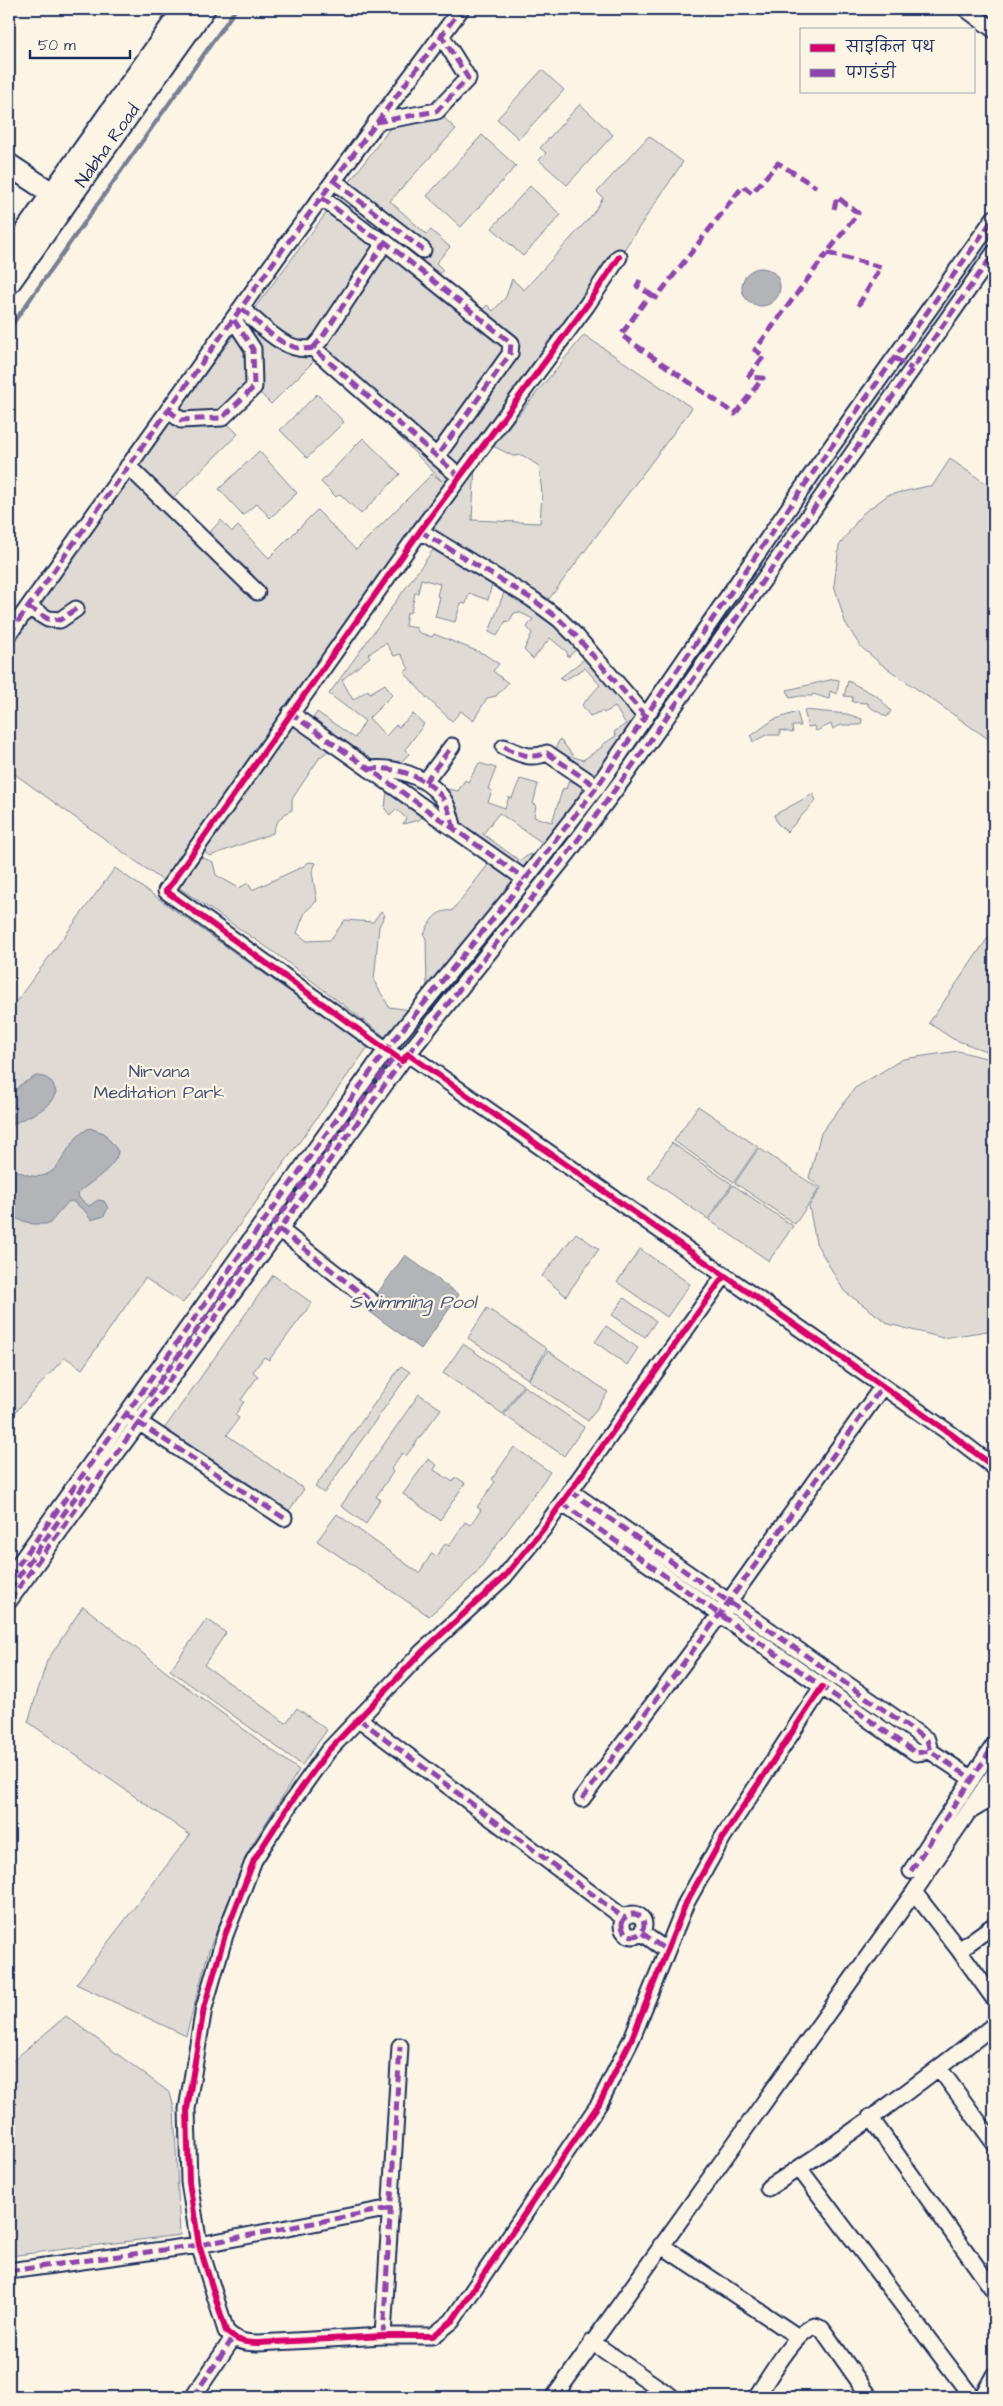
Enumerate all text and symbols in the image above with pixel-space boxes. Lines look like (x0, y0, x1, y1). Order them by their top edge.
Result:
scale bar (30, 28, 130, 60)
legend (800, 28, 976, 92)
text: 50 m (38, 35, 76, 56)
text: साइकिल पथ (845, 35, 935, 58)
text: पगडंडी (845, 61, 896, 84)
street label: Nabha Road (69, 98, 145, 192)
park label: Nirvana Meditation Park (94, 1059, 224, 1105)
water label: Swimming Pool (350, 1289, 479, 1316)

